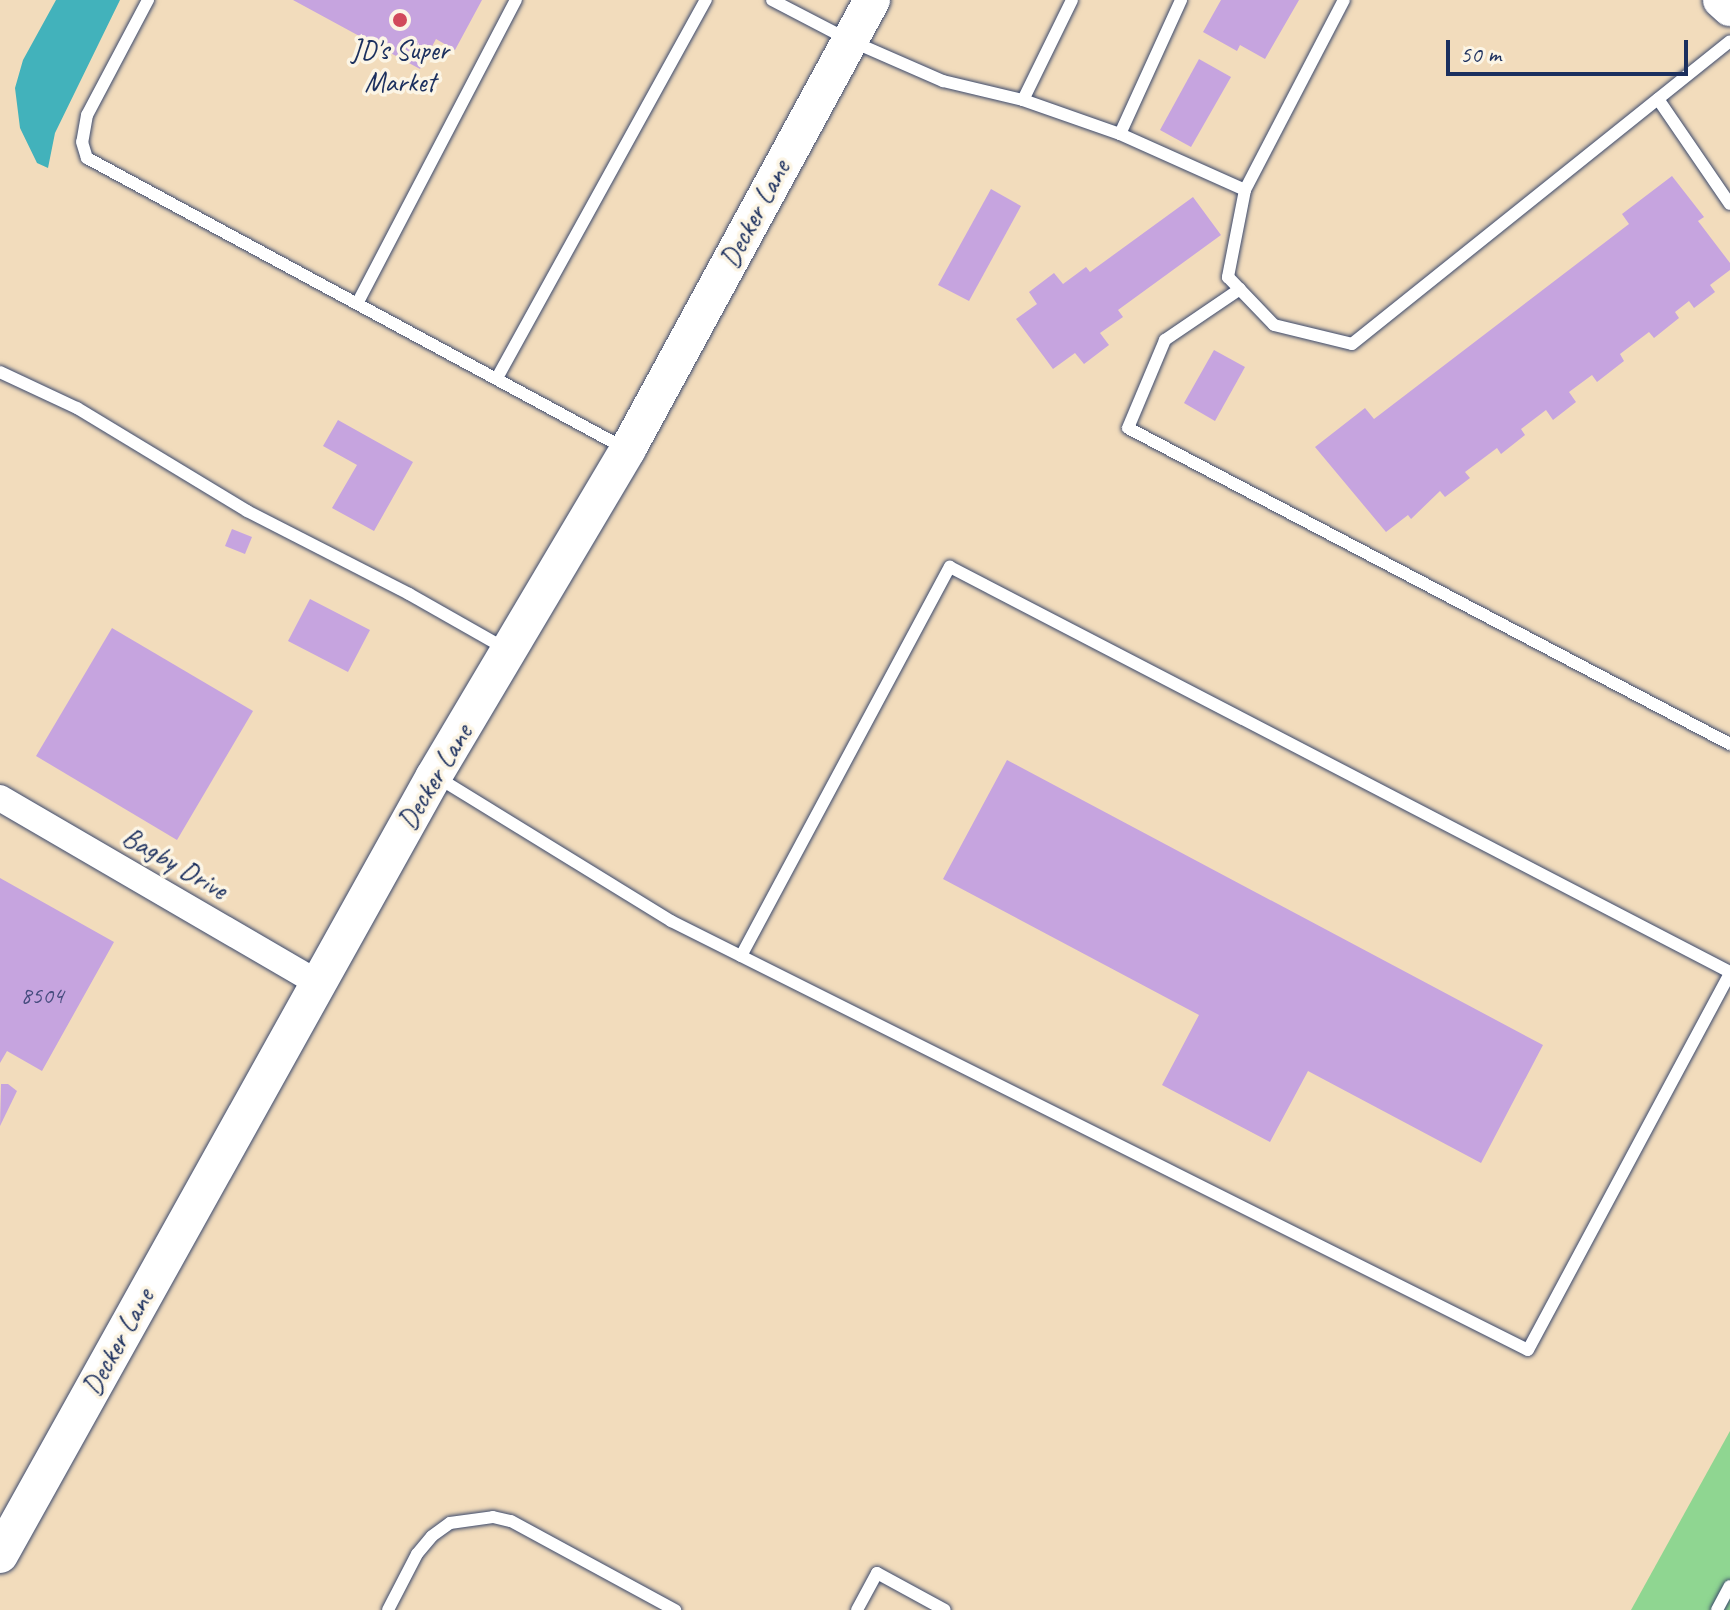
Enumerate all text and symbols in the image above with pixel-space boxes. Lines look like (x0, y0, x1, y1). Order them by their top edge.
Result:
marker: JD's Super Market (391, 11, 409, 29)
scale bar (1450, 24, 1692, 74)
place label: JD's Super Market (351, 33, 449, 99)
text: 50 m (1460, 39, 1501, 69)
street label: Decker Lane (713, 154, 797, 274)
street label: Decker Lane (390, 718, 480, 836)
street label: Bagby Drive (117, 820, 233, 906)
house number: 8504 (20, 982, 64, 1010)
street label: Decker Lane (75, 1282, 161, 1402)

